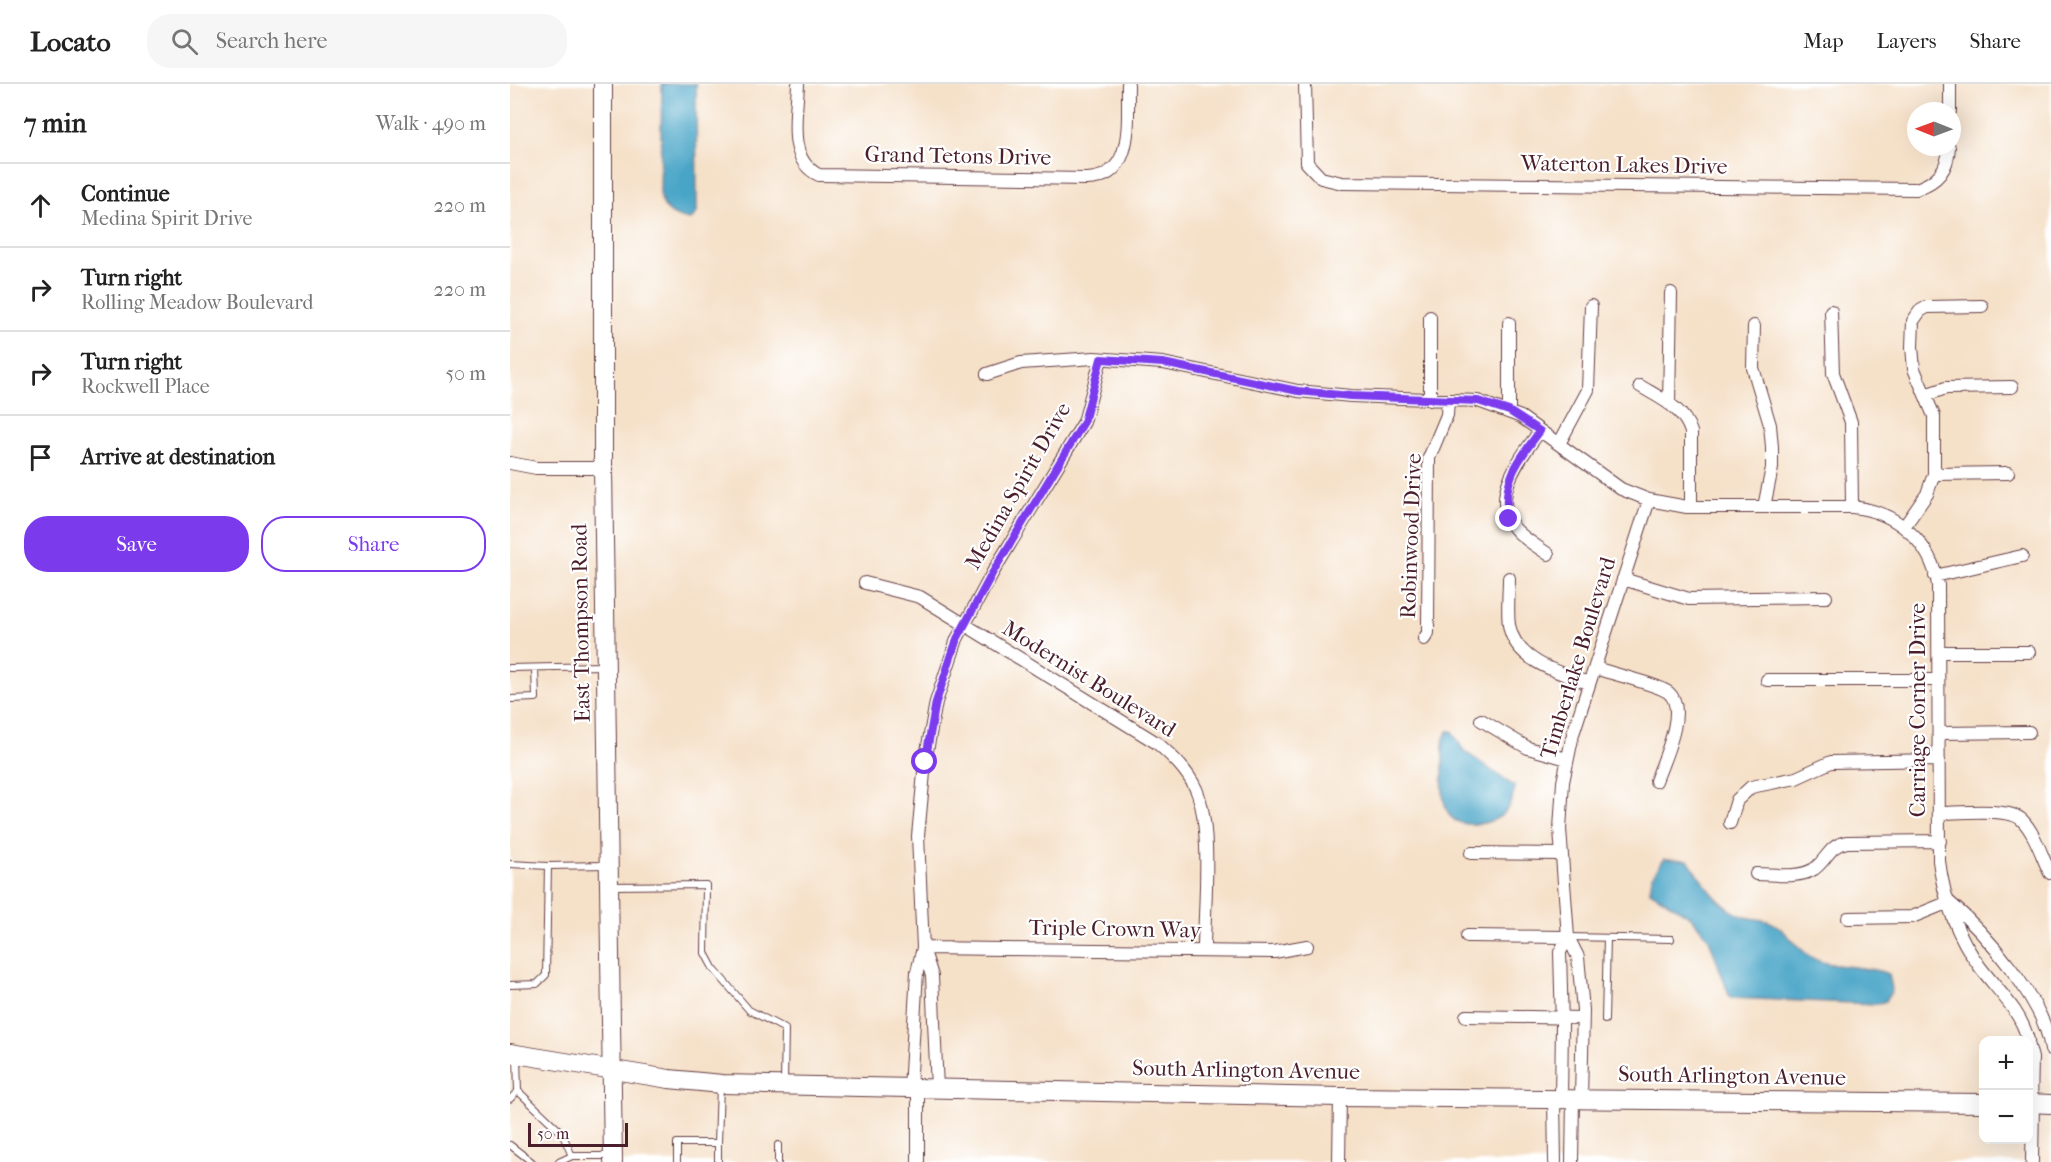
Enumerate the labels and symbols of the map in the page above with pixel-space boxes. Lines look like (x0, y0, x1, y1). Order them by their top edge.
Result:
north arrow (1907, 102, 1961, 156)
street label: Grand Tetons Drive (864, 141, 1052, 171)
street label: Waterton Lakes Drive (1519, 150, 1728, 180)
street label: Medina Spirit Drive (960, 398, 1076, 574)
street label: Robinwood Drive (1395, 453, 1427, 619)
route end (1495, 505, 1521, 531)
street label: East Thompson Road (566, 522, 596, 723)
street label: Timberlake Boulevard (1535, 553, 1621, 762)
street label: Carriage Corner Drive (1905, 603, 1931, 817)
street label: Modernist Boulevard (998, 615, 1181, 743)
route start (911, 748, 937, 774)
street label: Triple Crown Way (1028, 914, 1203, 944)
street label: South Arlington Avenue (1132, 1055, 1360, 1085)
street label: South Arlington Avenue (1618, 1061, 1846, 1091)
scale bar (528, 1120, 628, 1148)

